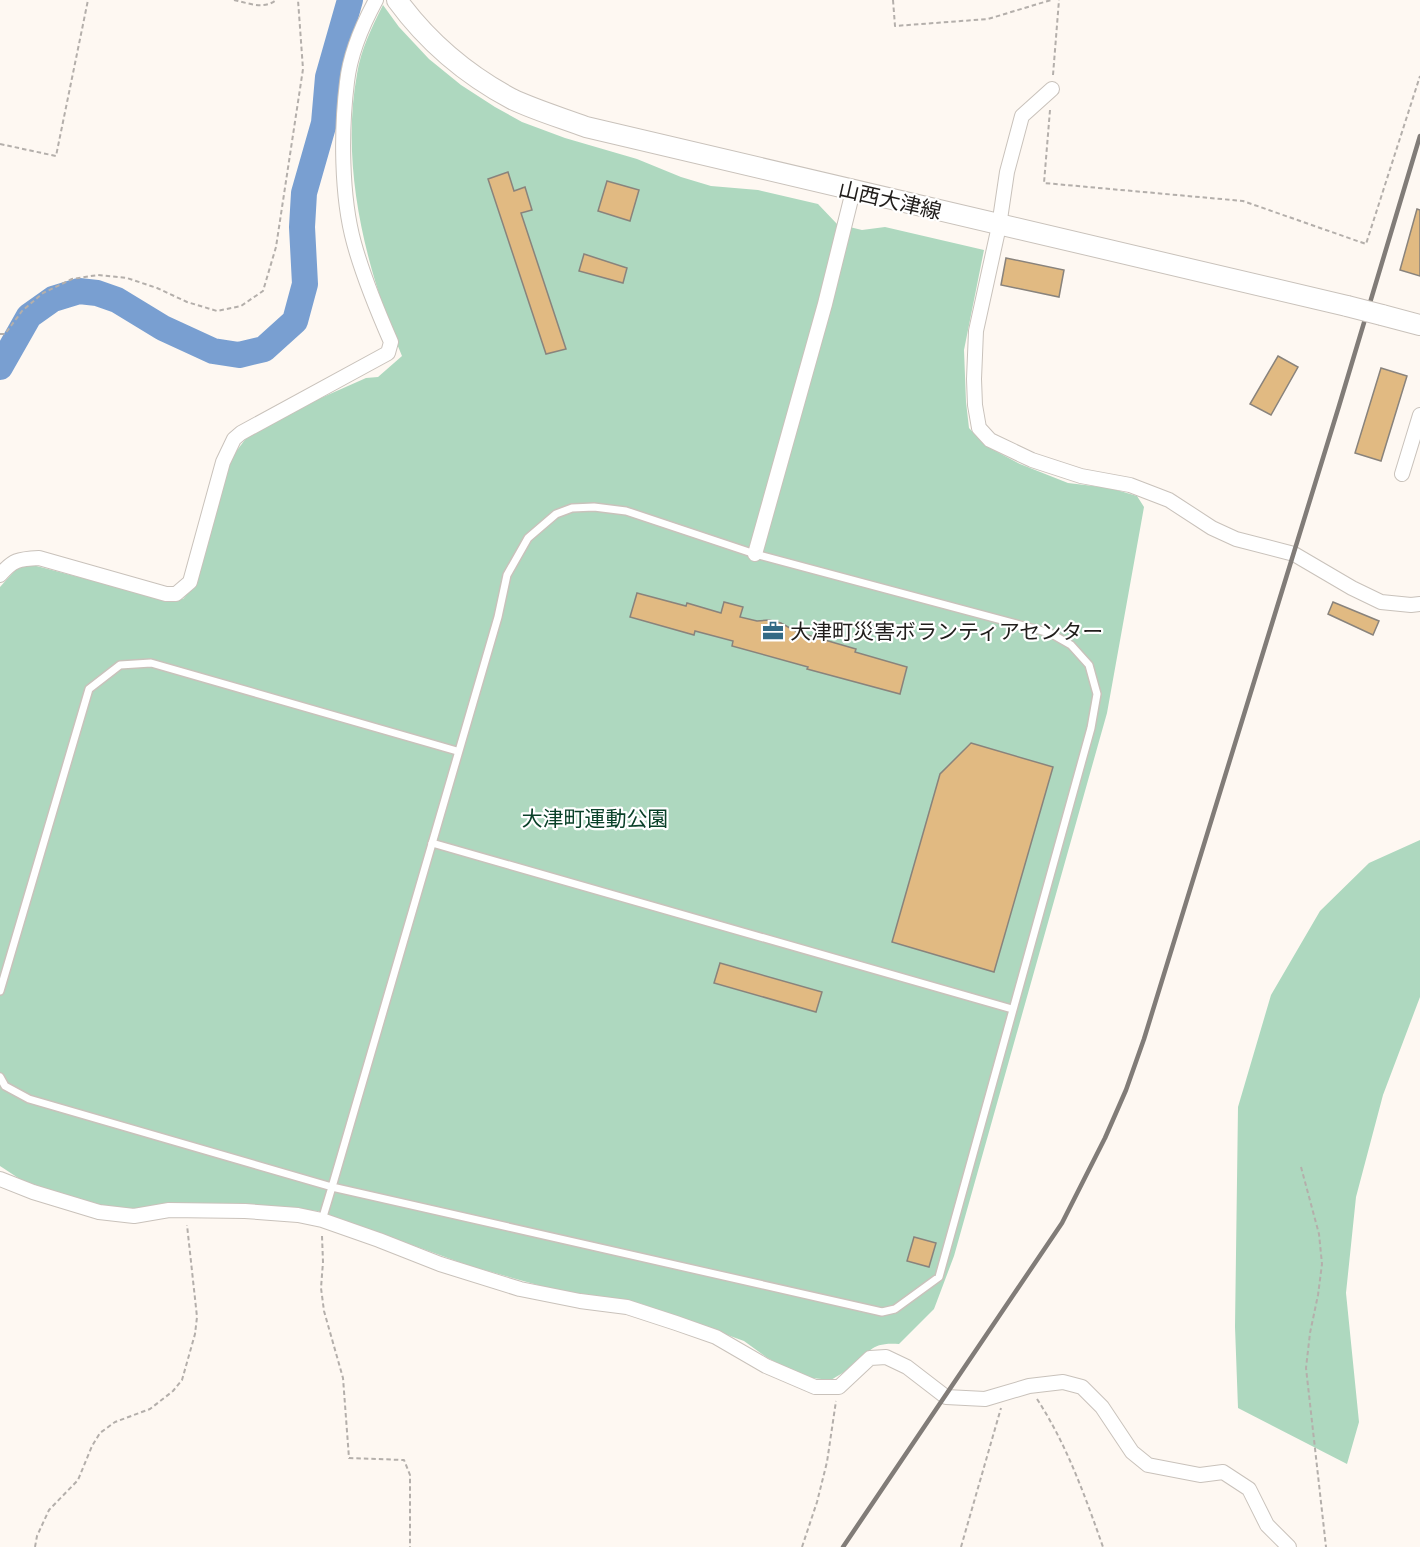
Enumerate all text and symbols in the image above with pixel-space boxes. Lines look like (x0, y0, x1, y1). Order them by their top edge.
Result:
street label: 山西大津線 (836, 176, 944, 224)
office icon: 大津町災害ボランティアセンター (761, 619, 785, 643)
place label: 大津町災害ボランティアセンター (790, 619, 1103, 644)
park label: 大津町運動公園 (522, 806, 669, 831)

